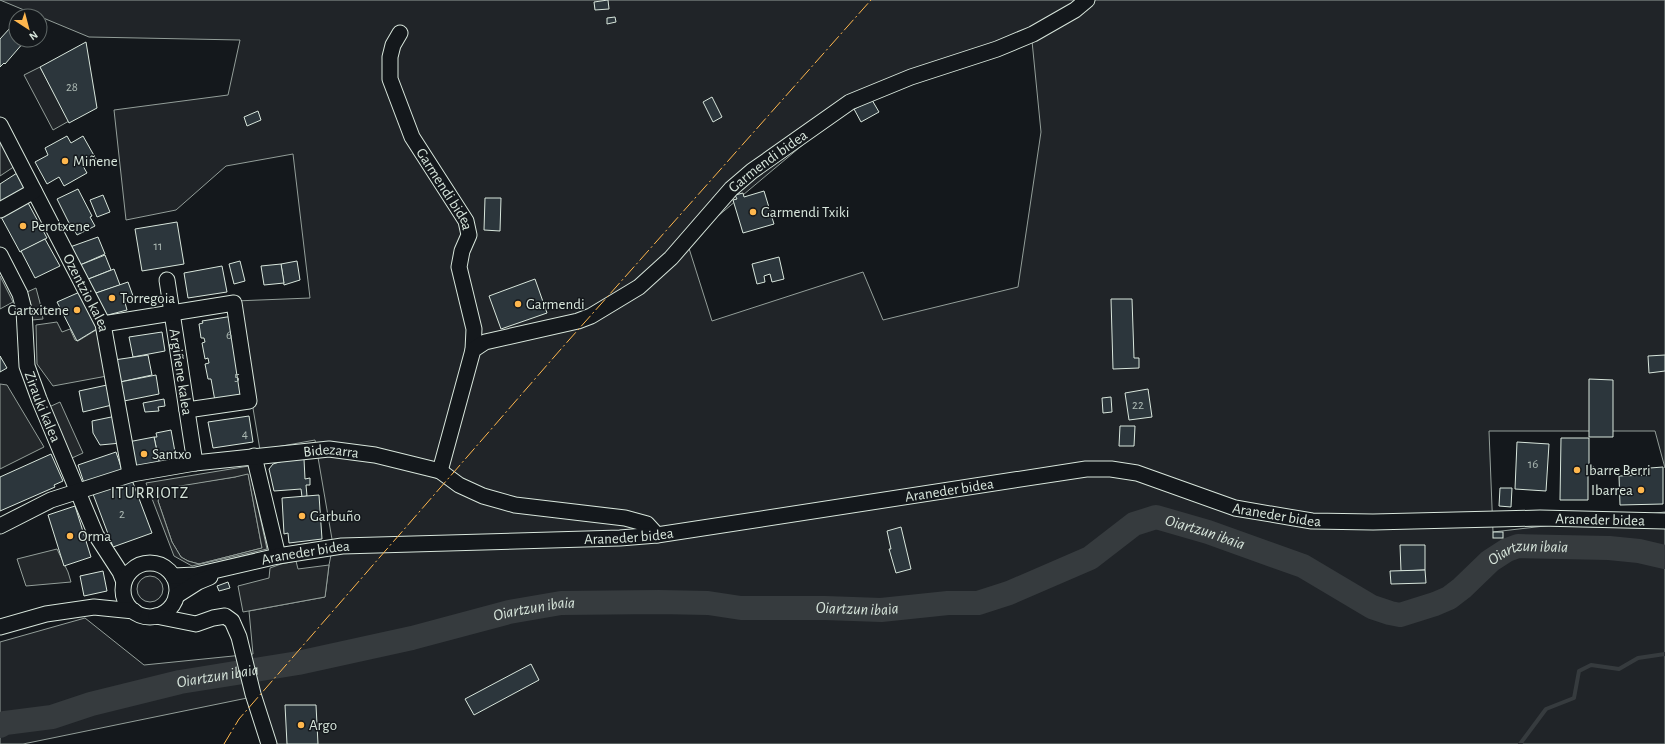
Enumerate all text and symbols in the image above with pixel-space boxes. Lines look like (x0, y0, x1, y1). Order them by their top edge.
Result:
north arrow (8, 8, 48, 48)
text: N (27, 29, 40, 42)
house number: 28 (66, 81, 78, 94)
street label: Garmendi bidea (725, 127, 810, 195)
street label: Garmendi bidea (414, 145, 475, 231)
place label: Miñene (73, 154, 118, 169)
marker: Miñene (60, 156, 70, 166)
place label: Garmendi Txiki (761, 205, 849, 220)
marker: Garmendi Txiki (748, 207, 758, 217)
place label: Perotxene (31, 219, 90, 234)
marker: Perotxene (18, 221, 28, 231)
house number: 11 (154, 240, 162, 253)
street label: Ozentzio kalea (61, 251, 112, 333)
place label: Torregoia (120, 291, 175, 306)
marker: Torregoia (107, 293, 117, 303)
place label: Garmendi (526, 297, 585, 312)
marker: Garmendi (513, 299, 523, 309)
place label: Gartxitene (7, 303, 69, 318)
marker: Gartxitene (72, 305, 82, 315)
street label: Argiñene kalea (167, 328, 195, 416)
house number: 6 (226, 329, 232, 342)
street label: Zirauki kalea (22, 369, 64, 444)
house number: 5 (234, 371, 240, 384)
house number: 22 (1132, 399, 1144, 412)
house number: 4 (242, 428, 248, 441)
street label: Bidezarra (302, 441, 360, 460)
place label: Santxo (152, 447, 192, 462)
marker: Santxo (139, 449, 149, 459)
house number: 16 (1528, 458, 1538, 471)
place label: Ibarre Berri (1585, 463, 1651, 478)
marker: Ibarre Berri (1572, 465, 1582, 475)
street label: Araneder bidea (904, 476, 995, 504)
place label: Ibarrea (1591, 483, 1633, 498)
district label: ITURRIOTZ (111, 485, 189, 501)
marker: Ibarrea (1636, 485, 1646, 495)
street label: Araneder bidea (1231, 500, 1321, 529)
house number: 2 (119, 508, 125, 521)
place label: Garbuño (310, 509, 361, 524)
marker: Garbuño (297, 511, 307, 521)
street label: Araneder bidea (1555, 511, 1645, 528)
water label: Oiartzun ibaia (1163, 512, 1247, 553)
street label: Araneder bidea (584, 525, 675, 547)
place label: Orma (78, 529, 111, 544)
marker: Orma (65, 531, 75, 541)
street label: Araneder bidea (260, 538, 350, 567)
water label: Oiartzun ibaia (1485, 538, 1568, 568)
water label: Oiartzun ibaia (491, 595, 575, 624)
water label: Oiartzun ibaia (816, 600, 899, 618)
water label: Oiartzun ibaia (175, 661, 260, 690)
place label: Argo (309, 718, 337, 733)
marker: Argo (296, 720, 306, 730)

